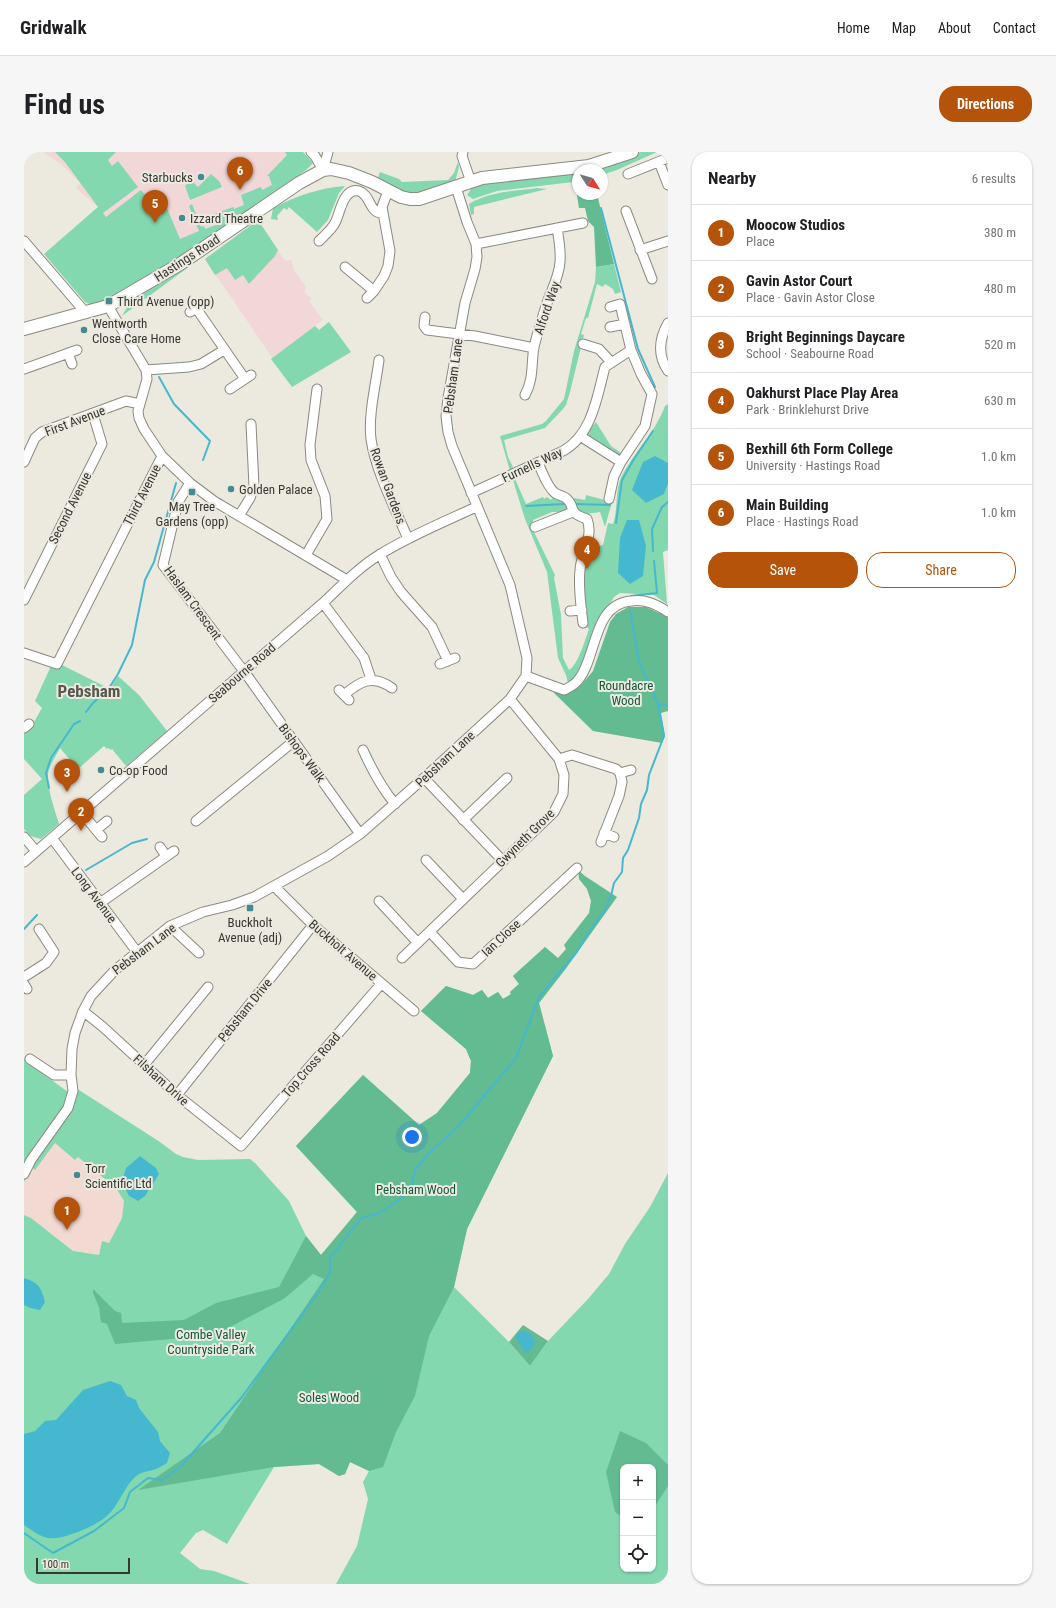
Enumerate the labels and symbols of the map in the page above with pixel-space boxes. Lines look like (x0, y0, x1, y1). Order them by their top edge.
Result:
pin: 6 (227, 157, 253, 190)
north arrow (572, 164, 608, 200)
place label: Starbucks (142, 170, 193, 185)
marker: Starbucks (196, 172, 206, 182)
pin: 5 (142, 190, 168, 223)
place label: Izzard Theatre (190, 211, 263, 226)
marker: Izzard Theatre (177, 213, 187, 223)
street label: Hastings Road (152, 231, 222, 285)
street label: Alford Way (531, 279, 563, 337)
place label: Third Avenue (opp) (117, 294, 214, 309)
marker: Third Avenue (opp) (104, 296, 114, 306)
place label: Wentworth Close Care Home (92, 316, 181, 346)
marker: Wentworth Close Care Home (79, 325, 89, 335)
street label: Pebsham Lane (440, 338, 466, 414)
street label: First Avenue (43, 403, 107, 439)
street label: Furnells Way (499, 444, 565, 486)
street label: Rowan Gardens (367, 446, 409, 526)
street label: Third Avenue (120, 462, 164, 528)
street label: Second Avenue (45, 470, 95, 546)
place label: Golden Palace (239, 482, 313, 497)
marker: Golden Palace (226, 484, 236, 494)
marker: May Tree Gardens (opp) (187, 487, 197, 497)
place label: May Tree Gardens (opp) (155, 499, 229, 529)
pin: 4 (574, 536, 600, 569)
street label: Haslam Crescent (161, 563, 225, 643)
street label: Seabourne Road (205, 640, 279, 706)
park label: Roundacre Wood (599, 678, 653, 708)
district label: Pebsham (58, 681, 120, 701)
street label: Bishops Walk (276, 721, 328, 785)
street label: Pebsham Lane (412, 728, 478, 790)
pin: 3 (54, 759, 80, 792)
place label: Co-op Food (109, 763, 168, 778)
marker: Co-op Food (96, 765, 106, 775)
pin: 2 (68, 798, 94, 831)
street label: Gwyneth Grove (493, 806, 557, 870)
street label: Long Avenue (68, 864, 120, 926)
marker: Buckholt Avenue (adj) (245, 903, 255, 913)
place label: Buckholt Avenue (adj) (218, 915, 282, 945)
street label: Buckholt Avenue (306, 916, 380, 984)
street label: Ian Close (478, 916, 524, 960)
street label: Pebsham Lane (109, 920, 179, 978)
street label: Pebsham Drive (215, 975, 275, 1045)
street label: Top Cross Road (279, 1030, 343, 1100)
street label: Filsham Drive (130, 1051, 192, 1109)
your location (402, 1127, 422, 1147)
place label: Torr Scientific Ltd (85, 1161, 152, 1191)
marker: Torr Scientific Ltd (72, 1170, 82, 1180)
park label: Pebsham Wood (376, 1182, 456, 1197)
pin: 1 (54, 1197, 80, 1230)
park label: Combe Valley Countryside Park (167, 1327, 255, 1357)
park label: Soles Wood (299, 1390, 359, 1405)
scale bar (36, 1556, 130, 1575)

